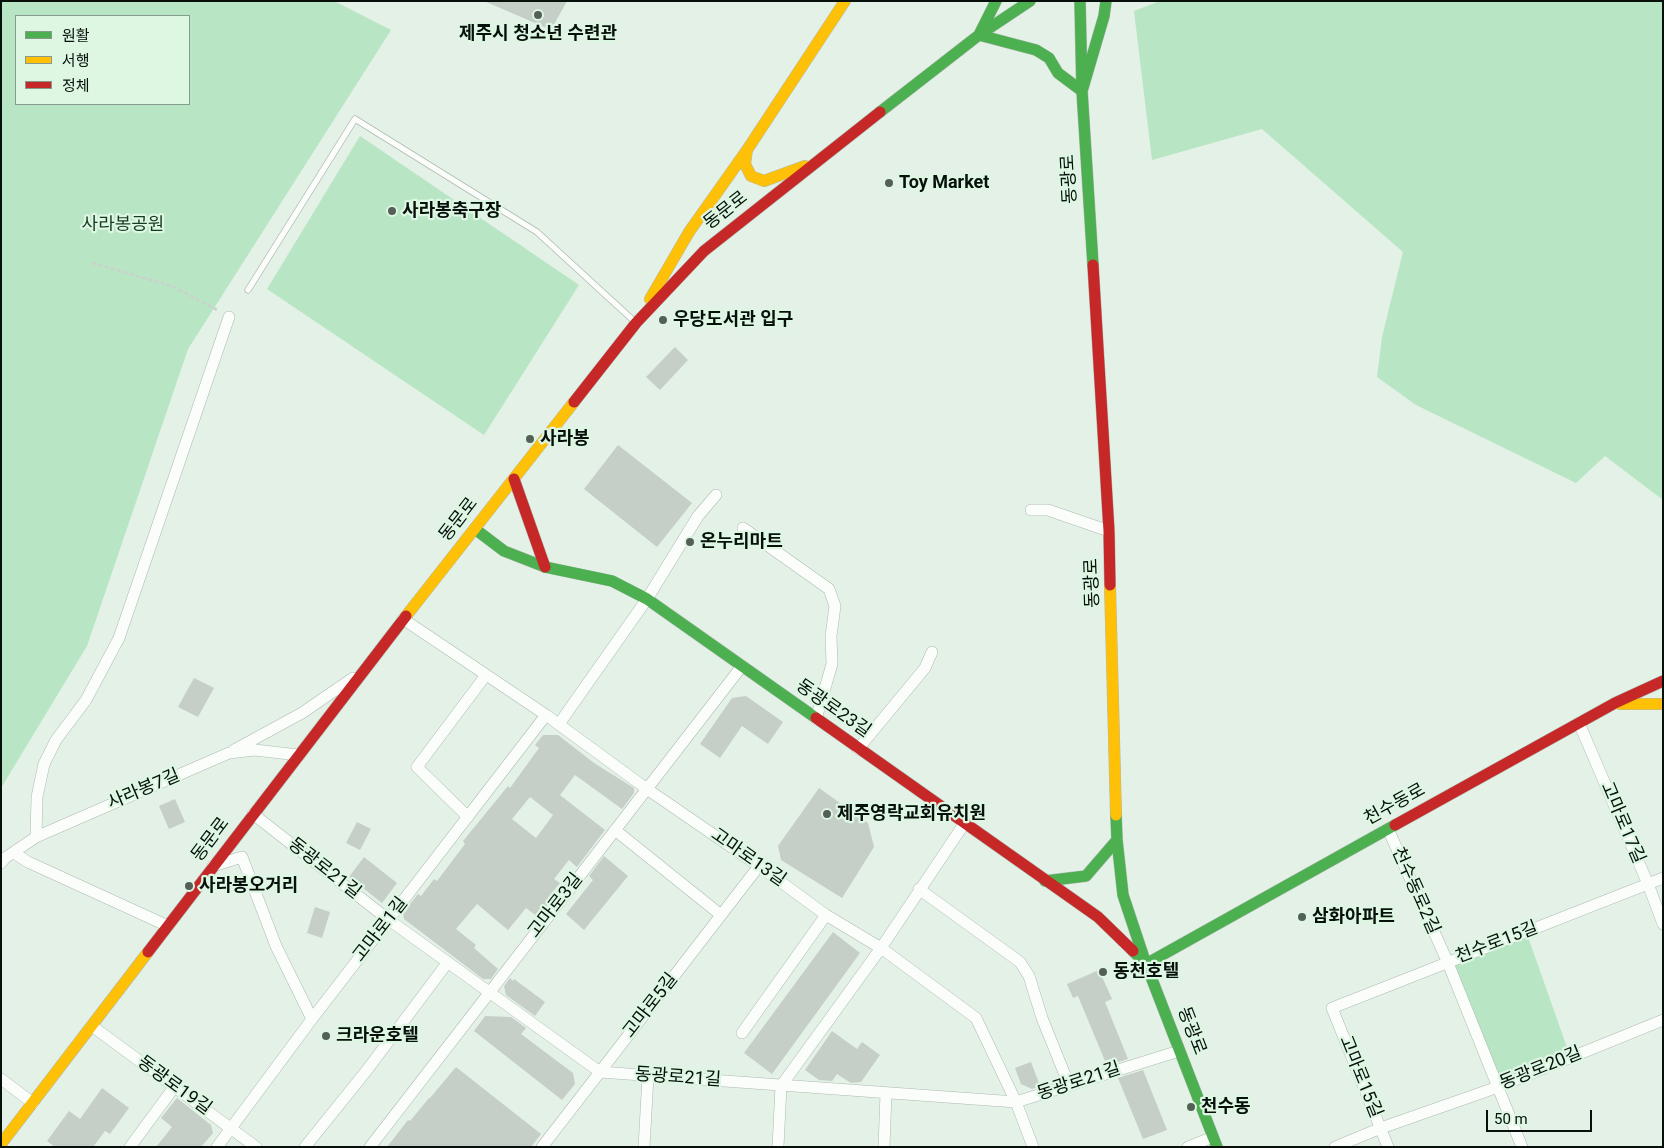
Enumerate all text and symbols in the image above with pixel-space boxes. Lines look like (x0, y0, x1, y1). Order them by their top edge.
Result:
marker: 제주시 청소년 수련관 (532, 9, 544, 21)
legend (15, 15, 190, 105)
place label: 제주시 청소년 수련관 (459, 23, 617, 45)
text: 원활 (62, 27, 90, 45)
text: 서행 (62, 52, 90, 70)
text: 정체 (62, 77, 90, 95)
street label: 동광로 (1058, 154, 1082, 204)
place label: Toy Market (899, 172, 989, 194)
marker: Toy Market (883, 177, 895, 189)
street label: 동문로 (700, 187, 752, 235)
place label: 사라봉축구장 (402, 200, 501, 222)
marker: 사라봉축구장 (386, 205, 398, 217)
park label: 사라봉공원 (82, 214, 164, 236)
place label: 우당도서관 입구 (673, 309, 793, 331)
marker: 우당도서관 입구 (657, 314, 669, 326)
place label: 사라봉 (540, 428, 590, 450)
marker: 사라봉 (524, 433, 536, 445)
street label: 동문로 (435, 494, 483, 546)
place label: 온누리마트 (700, 531, 783, 553)
marker: 온누리마트 (684, 536, 696, 548)
street label: 동광로 (1081, 558, 1105, 608)
street label: 동광로23길 (791, 675, 875, 743)
street label: 사라봉7길 (105, 765, 183, 815)
street label: 천수동로 (1361, 779, 1429, 831)
street label: 고마로17길 (1595, 779, 1649, 867)
place label: 제주영락교회유치원 (837, 803, 986, 825)
marker: 제주영락교회유치원 (821, 808, 833, 820)
street label: 동문로 (187, 814, 235, 866)
street label: 고마로13길 (706, 824, 790, 892)
street label: 동광로21길 (283, 834, 365, 904)
street label: 천수동로2길 (1386, 844, 1444, 938)
street label: 고마로3길 (524, 869, 588, 943)
place label: 사라봉오거리 (199, 875, 298, 897)
marker: 사라봉오거리 (183, 880, 195, 892)
street label: 고마로1길 (349, 893, 413, 967)
place label: 삼화아파트 (1312, 906, 1395, 928)
marker: 삼화아파트 (1296, 911, 1308, 923)
street label: 천수로15길 (1453, 917, 1541, 969)
place label: 동천호텔 (1113, 961, 1179, 983)
marker: 동천호텔 (1097, 966, 1109, 978)
street label: 고마로5길 (619, 969, 683, 1043)
street label: 동광로 (1172, 1004, 1210, 1058)
place label: 크라운호텔 (336, 1025, 419, 1047)
marker: 크라운호텔 (320, 1030, 332, 1042)
street label: 고마로15길 (1334, 1033, 1386, 1121)
street label: 동광로20길 (1497, 1043, 1585, 1095)
street label: 동광로19길 (133, 1052, 215, 1120)
street label: 동광로21길 (1035, 1058, 1123, 1106)
street label: 동광로21길 (634, 1064, 722, 1092)
place label: 천수동 (1201, 1096, 1251, 1118)
scale bar (1489, 1100, 1595, 1132)
marker: 천수동 (1185, 1101, 1197, 1113)
text: 50 m (1494, 1110, 1528, 1128)

